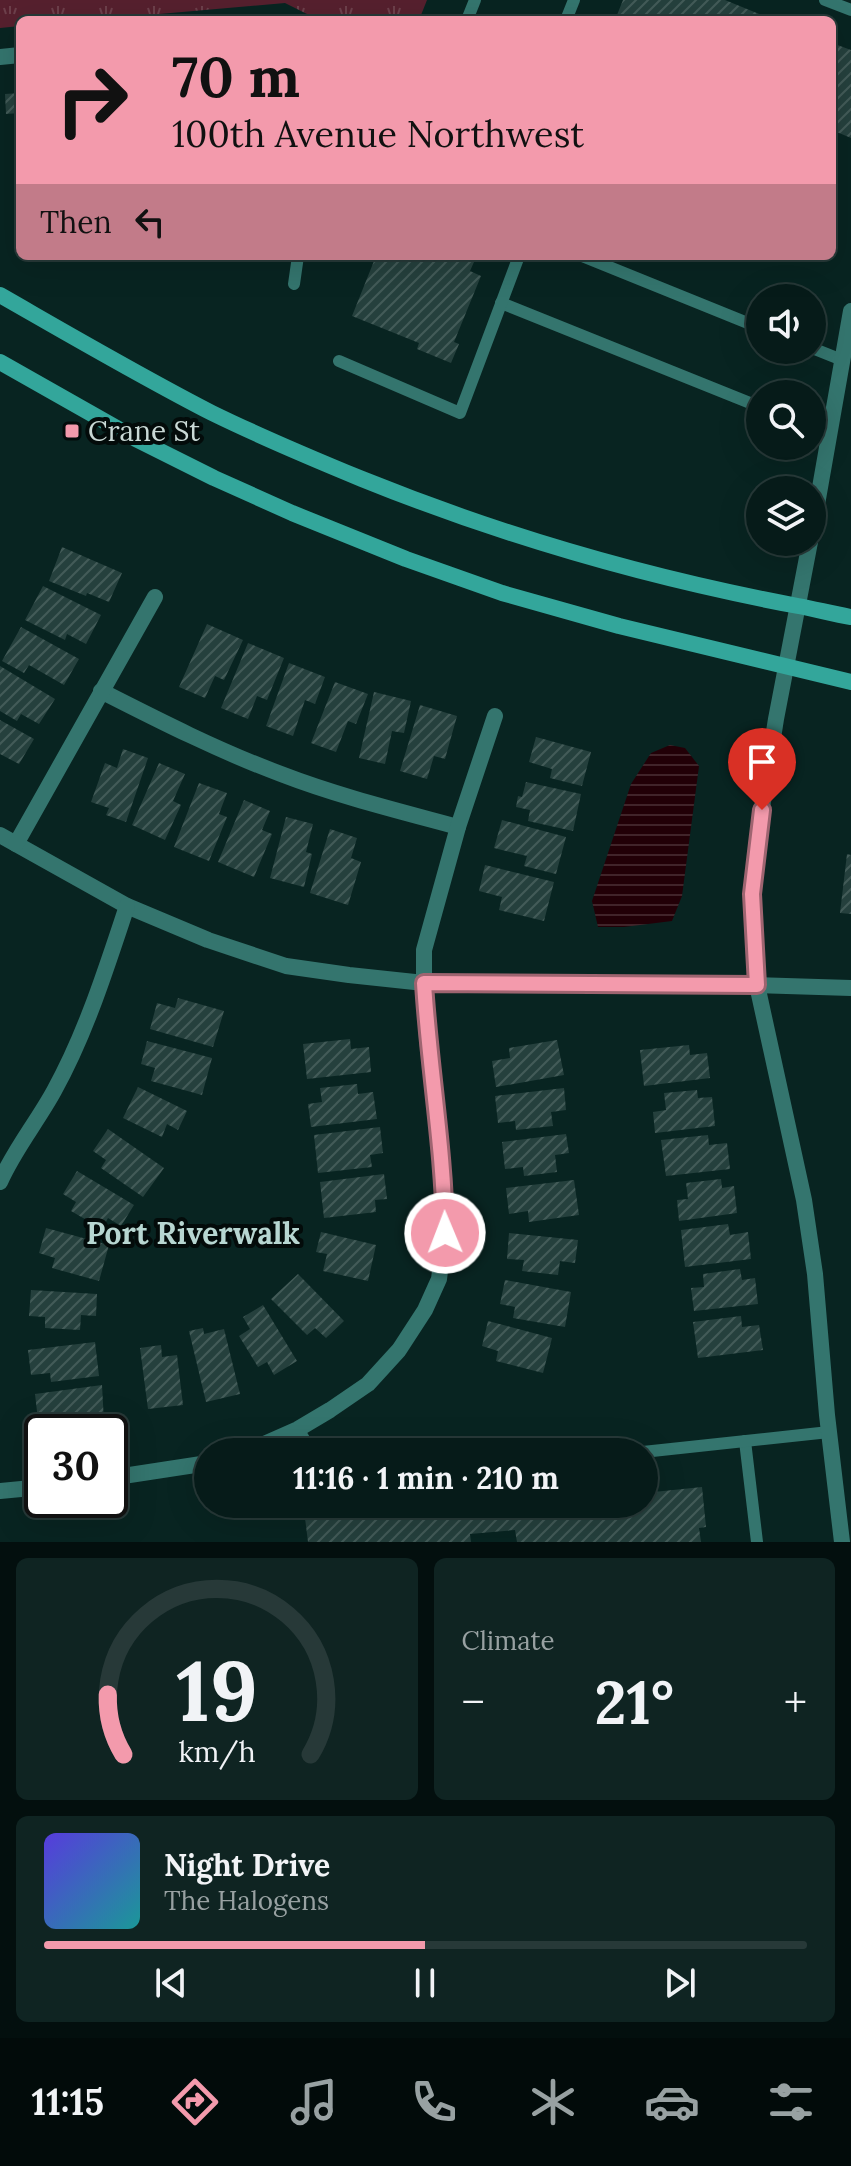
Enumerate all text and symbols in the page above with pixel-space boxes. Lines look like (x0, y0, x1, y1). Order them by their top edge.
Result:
text: 70 m (172, 41, 300, 112)
icon: right (40, 48, 144, 152)
text: 100th Avenue Northwest (172, 111, 584, 157)
icon: left (128, 200, 172, 244)
text: Then (40, 203, 112, 241)
map controls (746, 284, 826, 556)
button: sound (746, 284, 826, 364)
button: search (746, 380, 826, 460)
place label: Crane St (88, 413, 200, 449)
marker: Crane St (63, 422, 81, 440)
button: layers (746, 476, 826, 556)
pin (728, 728, 796, 810)
icon: arrive (740, 740, 784, 784)
position arrow (403, 1191, 487, 1275)
district label: Port Riverwalk (86, 1214, 300, 1252)
speed limit sign: 30 (24, 1414, 128, 1518)
text: 11:16 · 1 min · 210 m (293, 1459, 559, 1497)
text: Climate (462, 1624, 555, 1657)
text: 19 (176, 1637, 258, 1744)
text: 21° (595, 1664, 674, 1740)
text: − (462, 1674, 485, 1730)
text: + (784, 1674, 807, 1730)
text: km/h (178, 1733, 255, 1770)
text: Night Drive (164, 1846, 330, 1884)
text: The Halogens (164, 1884, 329, 1917)
icon: previous (149, 1961, 193, 2005)
icon: pause (403, 1961, 447, 2005)
icon: next (658, 1961, 702, 2005)
icon: directions (167, 2074, 223, 2130)
icon: music (286, 2074, 342, 2130)
icon: phone (406, 2074, 462, 2130)
icon: climate (525, 2074, 581, 2130)
icon: car (644, 2074, 700, 2130)
icon: filters (763, 2074, 819, 2130)
text: 11:15 (32, 2079, 104, 2125)

